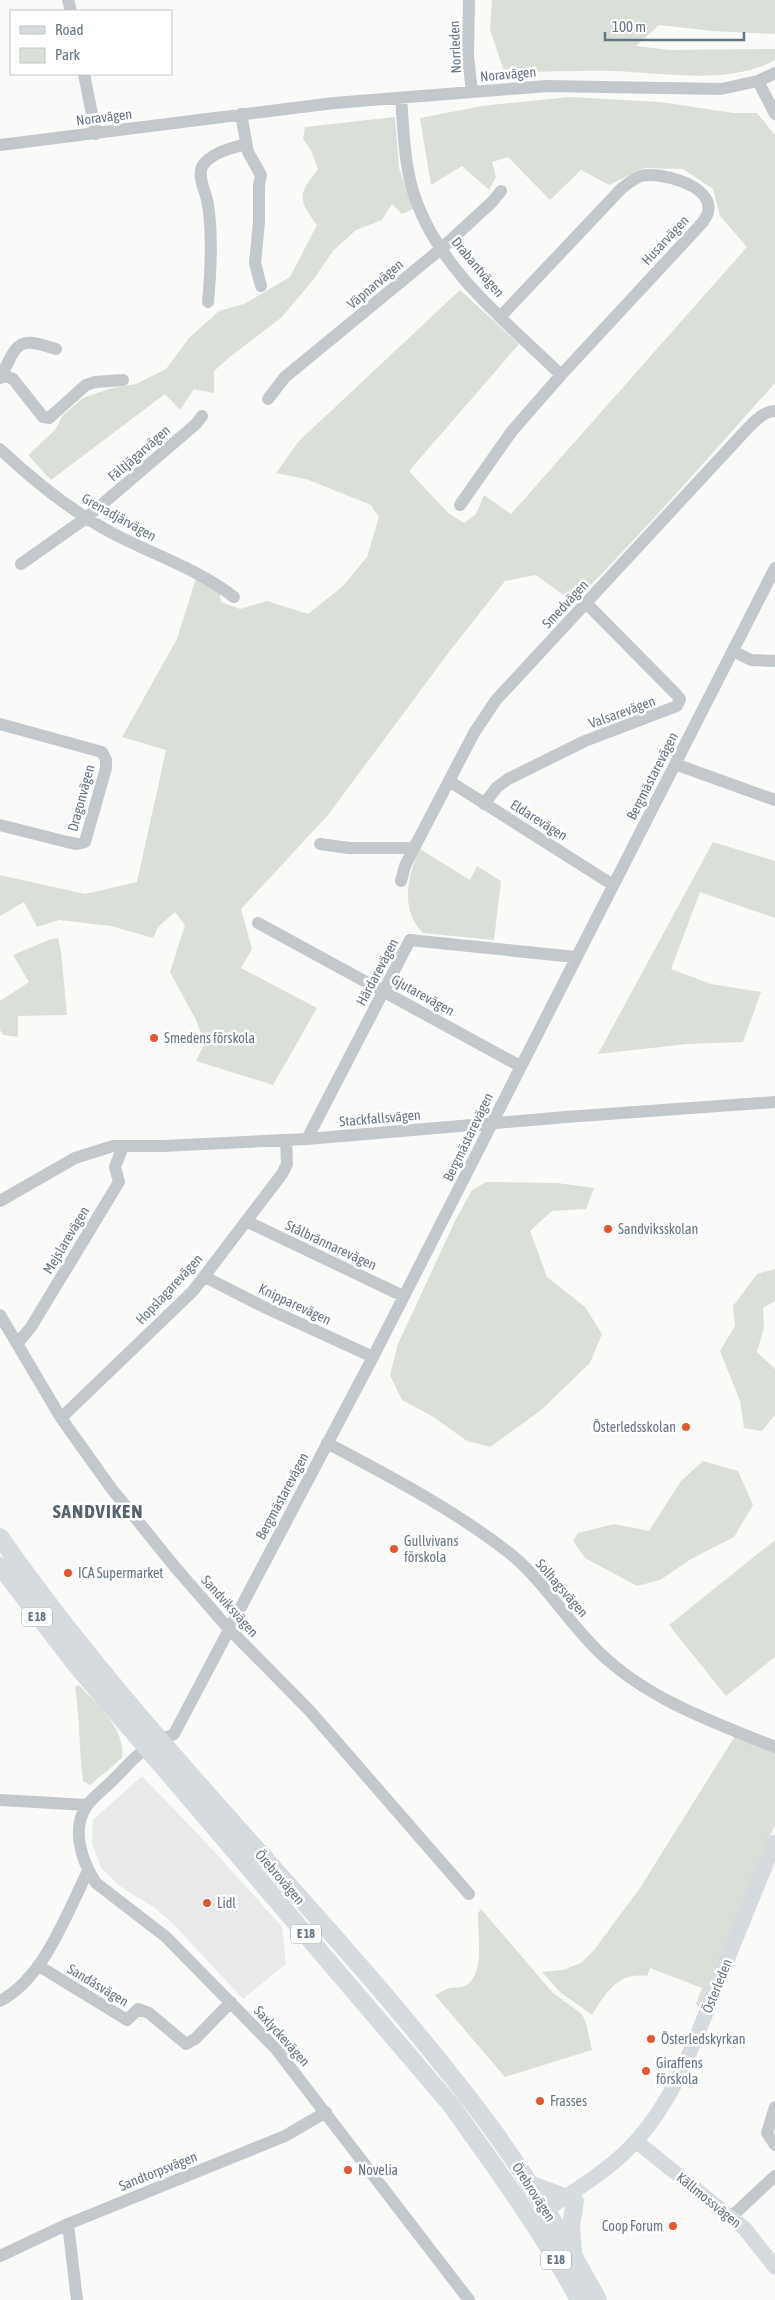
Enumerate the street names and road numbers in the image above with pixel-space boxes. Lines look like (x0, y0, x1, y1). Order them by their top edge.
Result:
street label: Norrleden (446, 20, 464, 74)
street label: Noravägen (479, 64, 537, 84)
street label: Noravägen (75, 106, 133, 128)
street label: Husarvägen (638, 212, 692, 268)
street label: Drabantvägen (448, 234, 508, 300)
street label: Väpnarvägen (344, 256, 406, 312)
street label: Fältjägarvägen (105, 422, 173, 484)
street label: Grenadjärvägen (79, 490, 159, 544)
street label: Smedvägen (539, 577, 591, 631)
street label: Valsarevägen (587, 693, 657, 731)
street label: Bergmästarevägen (623, 730, 681, 822)
street label: Dragonvägen (64, 763, 98, 833)
street label: Eldarevägen (508, 796, 570, 844)
street label: Härdarevägen (353, 936, 401, 1008)
street label: Gjutarevägen (389, 971, 457, 1019)
street label: Bergmästarevägen (440, 1090, 496, 1184)
street label: Stackfallsvägen (339, 1106, 421, 1130)
street label: Mejslarevägen (40, 1204, 92, 1276)
street label: Stålbrännarevägen (283, 1217, 379, 1273)
street label: Hopslagarevägen (132, 1251, 206, 1327)
street label: Knipparevägen (256, 1280, 334, 1328)
street label: Bergmästarevägen (252, 1450, 312, 1542)
street label: Solhagsvägen (533, 1556, 591, 1620)
street label: Sandviksvägen (198, 1572, 262, 1640)
road number: E 18 (22, 1608, 52, 1626)
street label: Örebrovägen (252, 1847, 308, 1907)
road number: E 18 (291, 1925, 321, 1944)
street label: Österleden (699, 1957, 735, 2015)
street label: Sandåsvägen (65, 1961, 131, 2009)
street label: Saxlyckevägen (251, 2003, 313, 2069)
street label: Sandtorpsvägen (117, 2148, 199, 2194)
street label: Örebrovägen (509, 2160, 559, 2224)
street label: Källmossvägen (674, 2169, 744, 2231)
road number: E 18 (541, 2250, 571, 2270)

